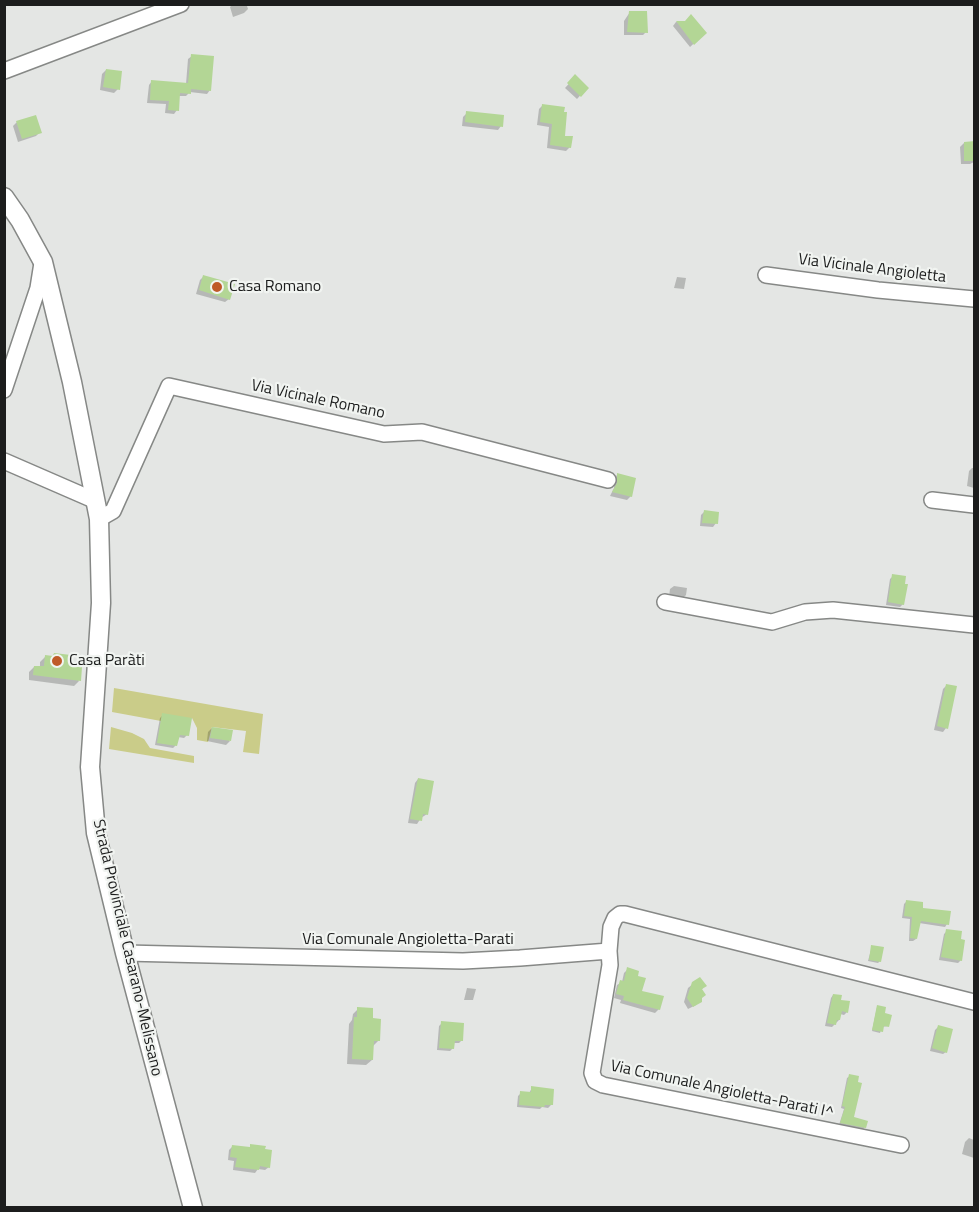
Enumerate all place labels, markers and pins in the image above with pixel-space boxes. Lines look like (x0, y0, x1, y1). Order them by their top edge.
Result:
place label: Casa Romano (229, 277, 321, 297)
marker: Casa Romano (210, 280, 224, 294)
place label: Casa Paràti (69, 651, 145, 671)
marker: Casa Paràti (50, 654, 64, 668)

